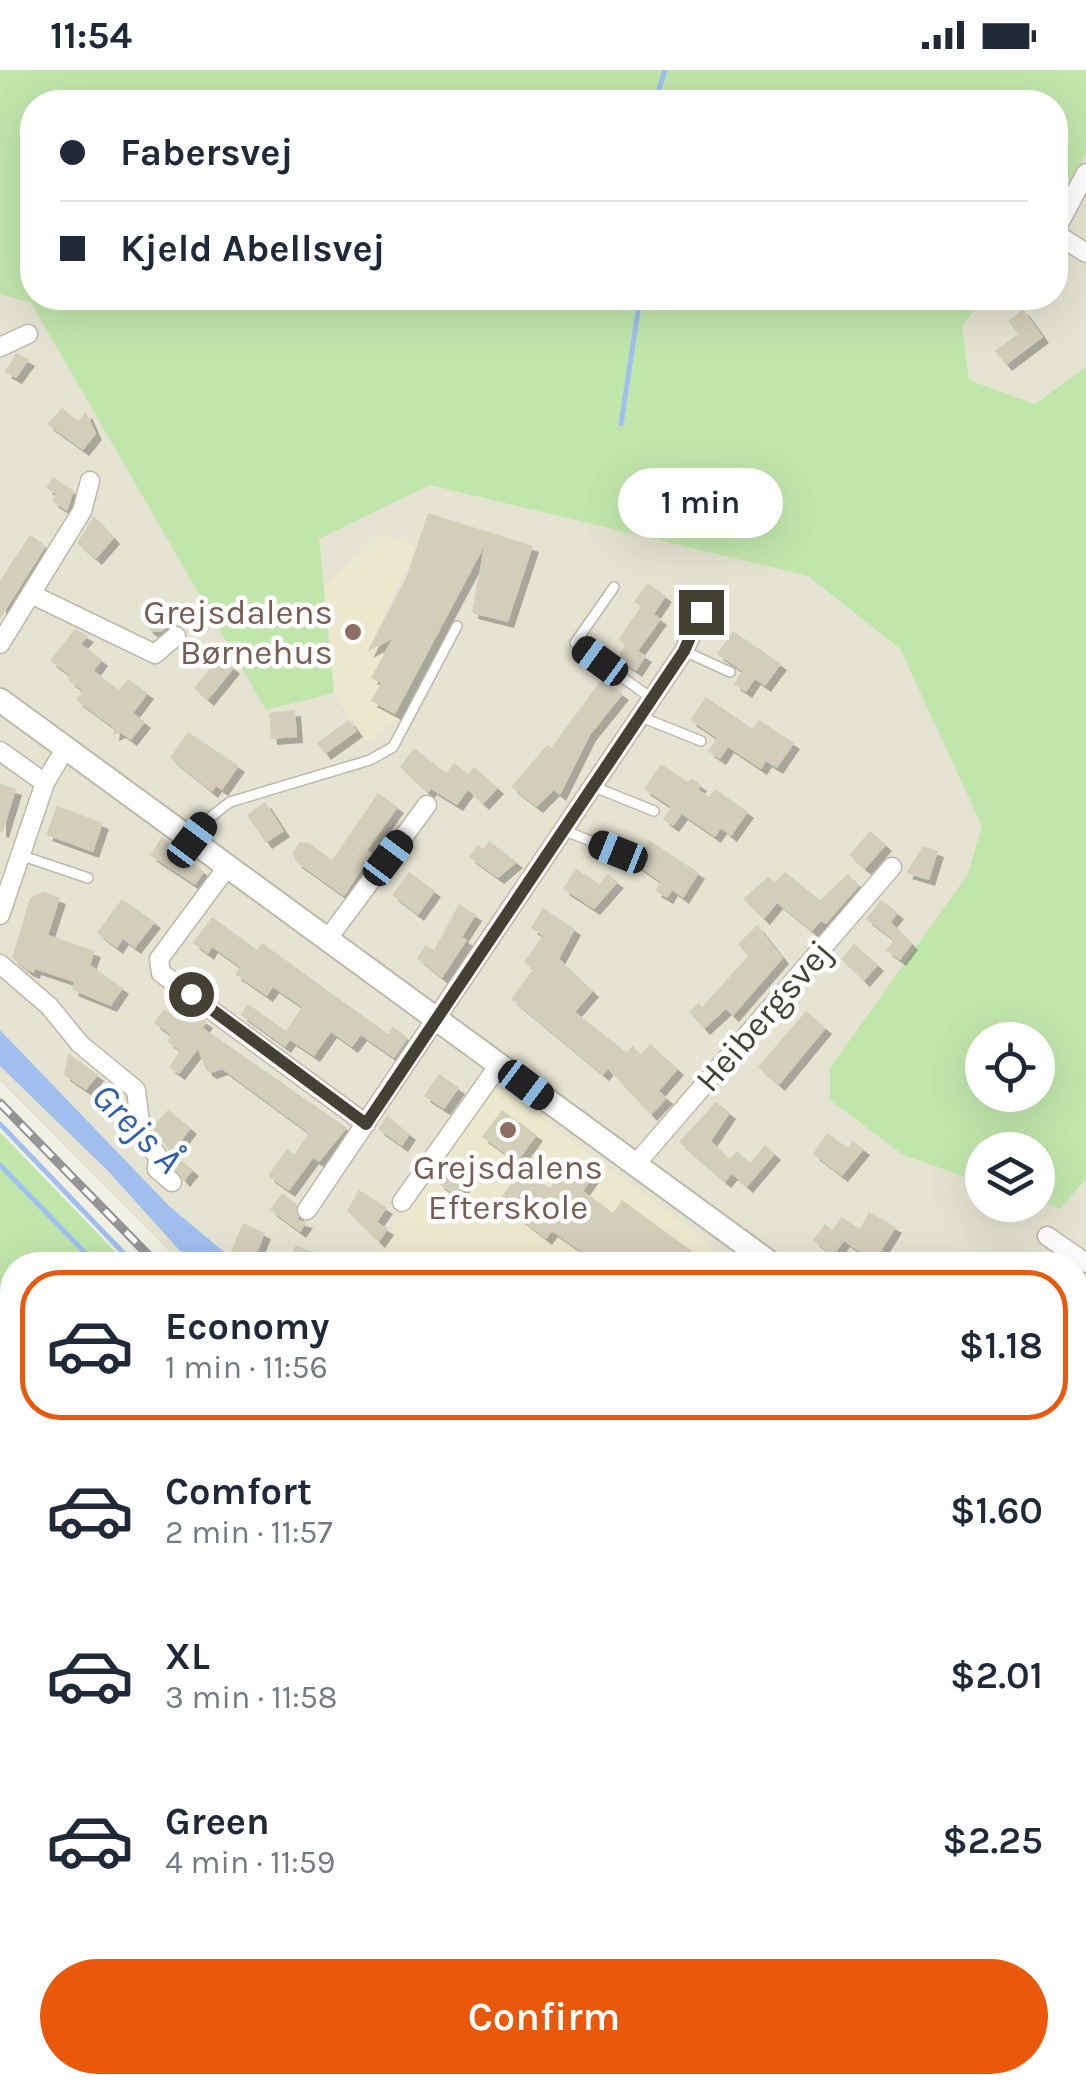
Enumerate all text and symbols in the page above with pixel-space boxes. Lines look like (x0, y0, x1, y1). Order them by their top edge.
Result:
text: 11:54 (50, 13, 132, 58)
text: Fabersvej (120, 130, 293, 175)
text: Kjeld Abellsvej (120, 226, 385, 271)
callout: 1 min (618, 467, 784, 537)
text: 1 min (661, 484, 740, 521)
route end (679, 590, 724, 635)
place label: Grejsdalens Børnehus (143, 592, 333, 673)
marker: Grejsdalens Børnehus (342, 621, 364, 643)
car (567, 631, 633, 691)
car (162, 807, 222, 873)
car (358, 825, 418, 891)
car (585, 827, 651, 877)
street label: Heibergsvej (687, 932, 841, 1100)
route start (169, 972, 214, 1017)
map controls (965, 1022, 1055, 1222)
button: locate (965, 1022, 1055, 1112)
car (493, 1055, 559, 1115)
water label: Grejs Å (82, 1073, 192, 1183)
marker: Grejsdalens Efterskole (497, 1119, 519, 1141)
button: layers (965, 1132, 1055, 1222)
place label: Grejsdalens Efterskole (413, 1147, 603, 1228)
icon: car (45, 1300, 135, 1390)
text: Economy (165, 1304, 329, 1349)
text: $1.18 (959, 1323, 1043, 1368)
text: 1 min · 11:56 (165, 1349, 328, 1386)
icon: car (45, 1465, 135, 1555)
text: Comfort (165, 1469, 312, 1514)
text: $1.60 (950, 1488, 1043, 1533)
text: 2 min · 11:57 (165, 1514, 332, 1551)
icon: car (45, 1630, 135, 1720)
text: XL (165, 1634, 210, 1679)
text: $2.01 (950, 1653, 1043, 1698)
text: 3 min · 11:58 (165, 1679, 337, 1716)
icon: car (45, 1795, 135, 1885)
text: Green (165, 1799, 270, 1844)
text: $2.25 (942, 1818, 1043, 1863)
text: 4 min · 11:59 (165, 1844, 335, 1881)
button: Confirm (40, 1959, 1048, 2074)

